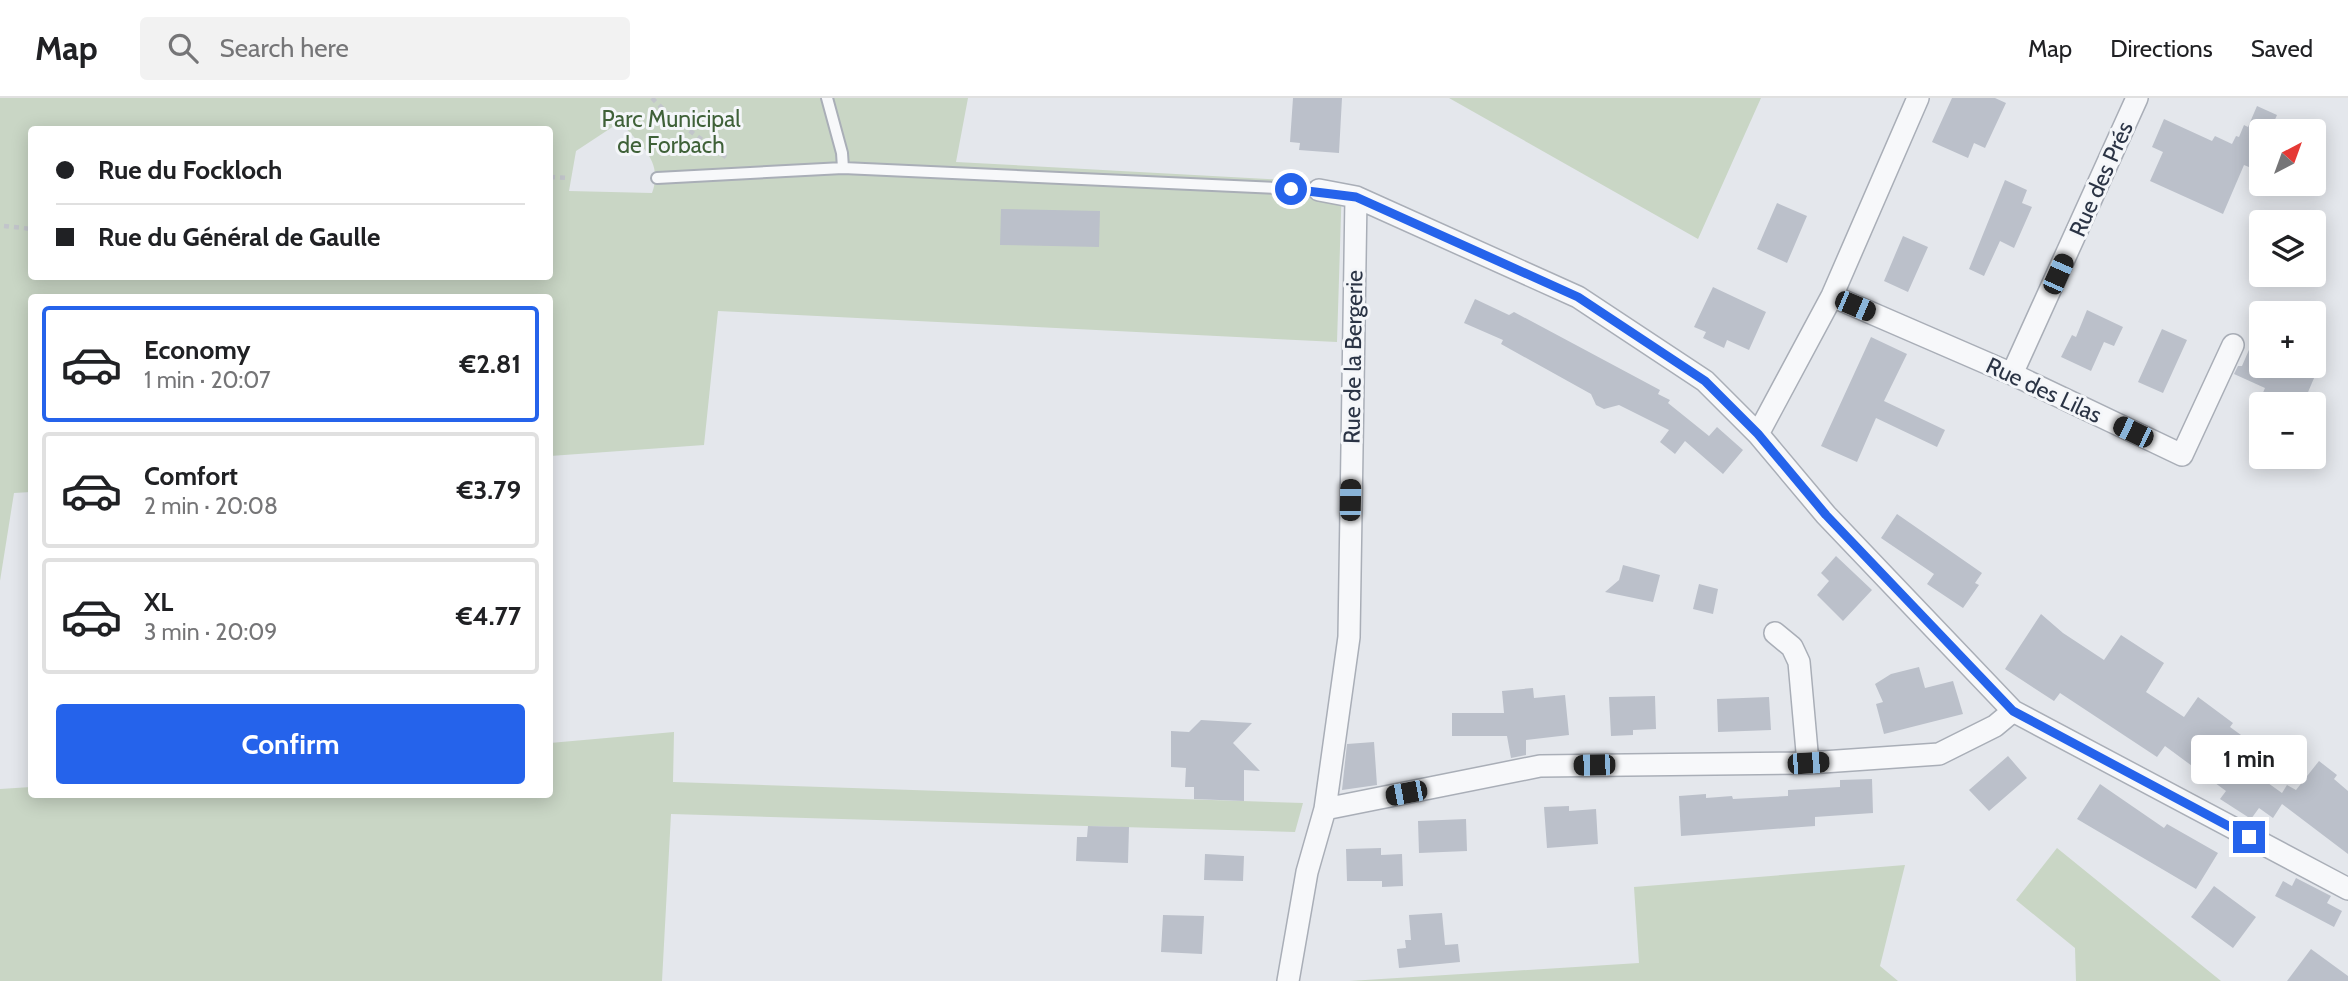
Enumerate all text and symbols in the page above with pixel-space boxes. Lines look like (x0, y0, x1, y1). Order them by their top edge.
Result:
search box (140, 17, 630, 80)
text: Map (35, 28, 98, 68)
icon: search (164, 29, 202, 67)
text: Search here (220, 32, 349, 64)
text: Map (2028, 34, 2072, 63)
text: Directions (2110, 34, 2213, 63)
text: Saved (2251, 34, 2313, 63)
park label: Parc Municipal de Forbach (601, 105, 741, 159)
street label: Rue des Prés (2063, 117, 2139, 241)
north arrow (2249, 119, 2326, 196)
map controls (2249, 119, 2326, 469)
text: Rue du Fockloch (98, 154, 282, 186)
route start (1275, 173, 1307, 205)
button: layers (2249, 210, 2326, 287)
text: Rue du Général de Gaulle (98, 221, 380, 253)
car (2040, 251, 2077, 297)
street label: Rue de la Bergerie (1337, 270, 1369, 444)
car (1832, 288, 1879, 324)
button: + (2249, 301, 2326, 378)
icon: car (60, 333, 123, 396)
text: Economy (144, 334, 250, 366)
text: €2.81 (460, 348, 521, 380)
street label: Rue des Lilas (1982, 351, 2106, 429)
text: 1 min · 20:07 (144, 366, 271, 394)
button: − (2249, 392, 2326, 469)
car (2110, 413, 2157, 451)
icon: car (60, 459, 123, 522)
text: Comfort (144, 460, 238, 492)
text: €3.79 (457, 474, 521, 506)
car (1340, 479, 1361, 521)
text: 2 min · 20:08 (144, 492, 278, 520)
icon: car (60, 585, 123, 648)
text: XL (144, 586, 173, 618)
text: €4.77 (456, 600, 521, 632)
text: 3 min · 20:09 (144, 618, 277, 646)
button: Confirm (56, 704, 525, 784)
callout: 1 min (2191, 736, 2307, 784)
text: 1 min (2223, 745, 2275, 773)
car (1787, 751, 1830, 775)
car (1573, 754, 1616, 776)
car (1384, 779, 1429, 807)
route end (2233, 821, 2265, 853)

